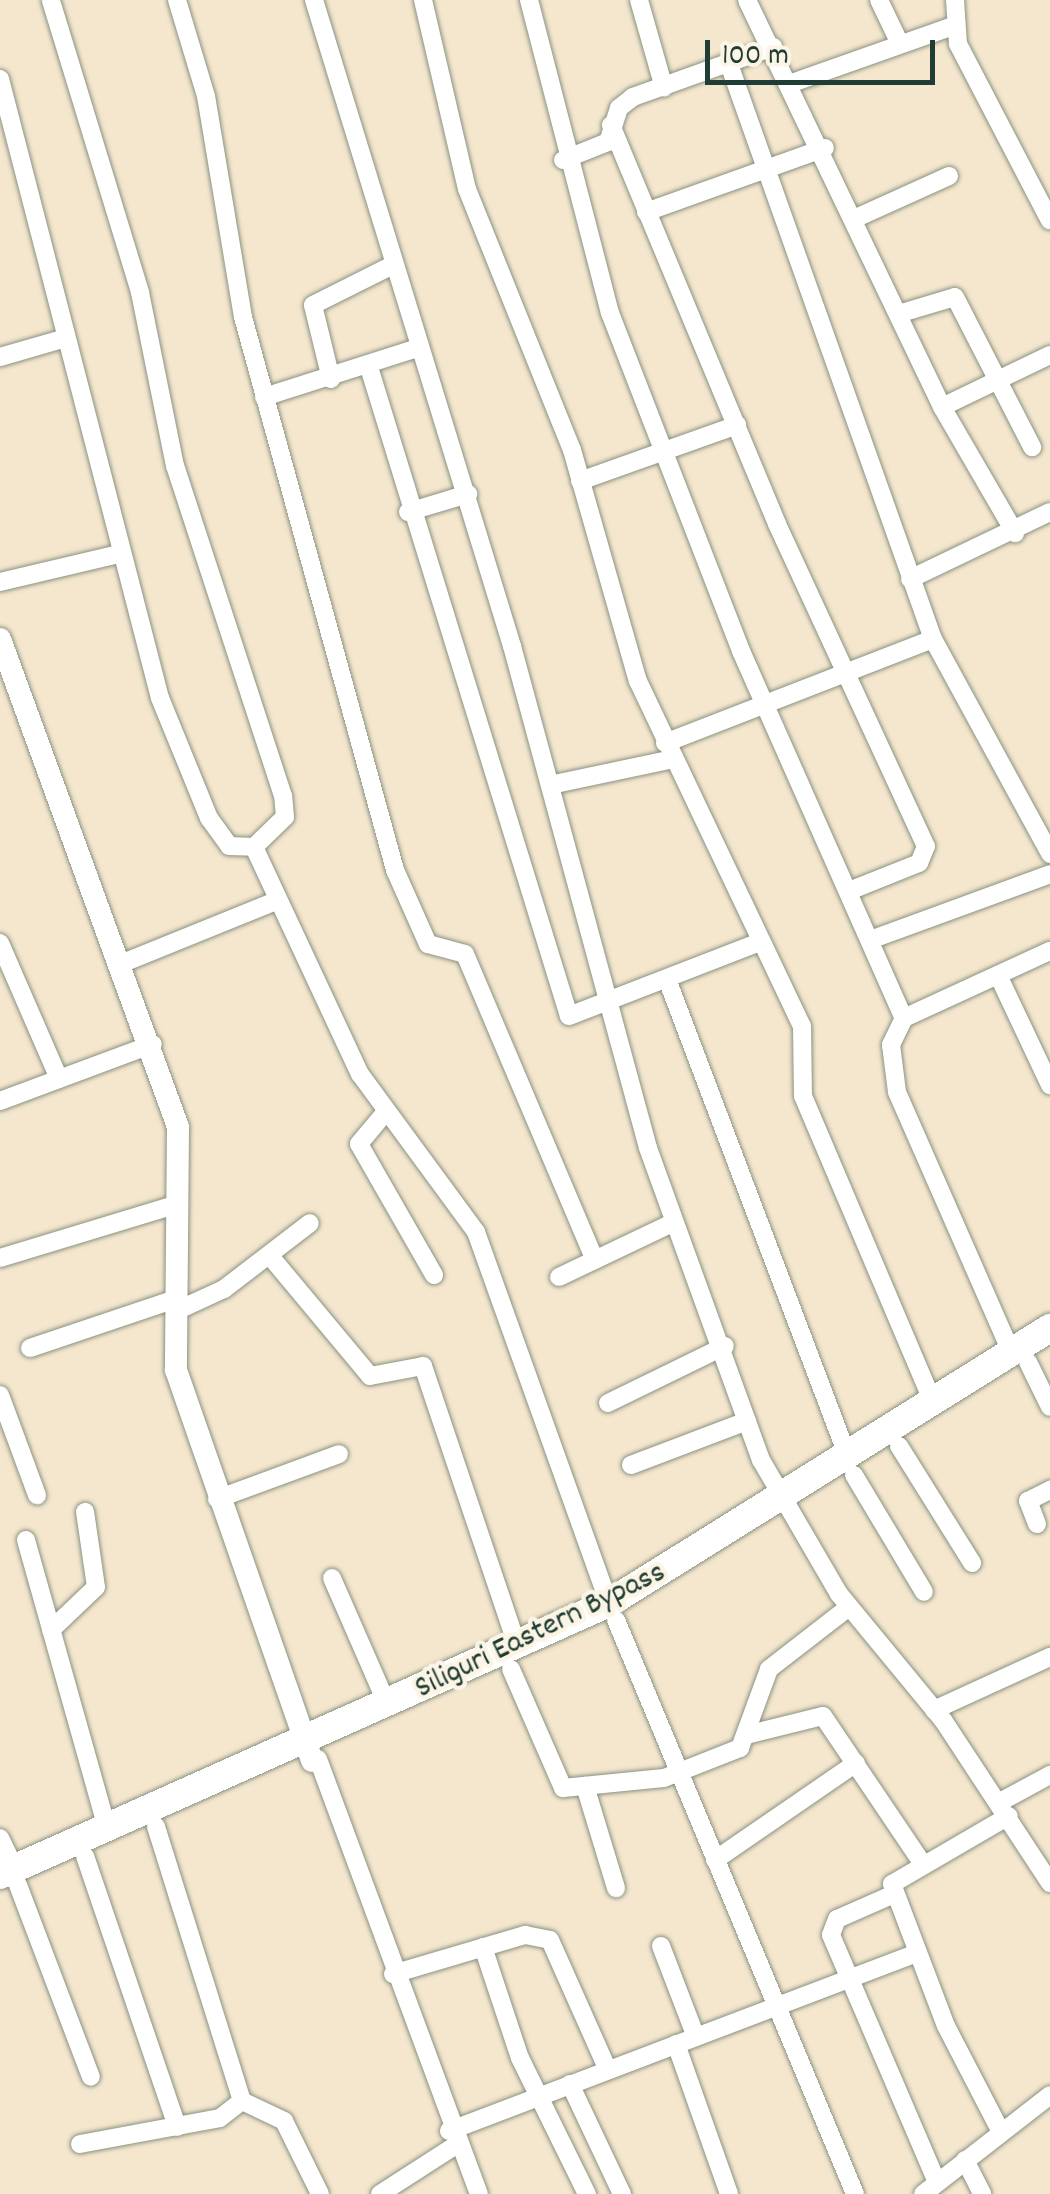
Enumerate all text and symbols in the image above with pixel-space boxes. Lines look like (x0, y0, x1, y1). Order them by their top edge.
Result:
scale bar (710, 20, 940, 82)
text: 100 m (722, 36, 789, 79)
street label: Siliguri Eastern Bypass (409, 1555, 673, 1709)

